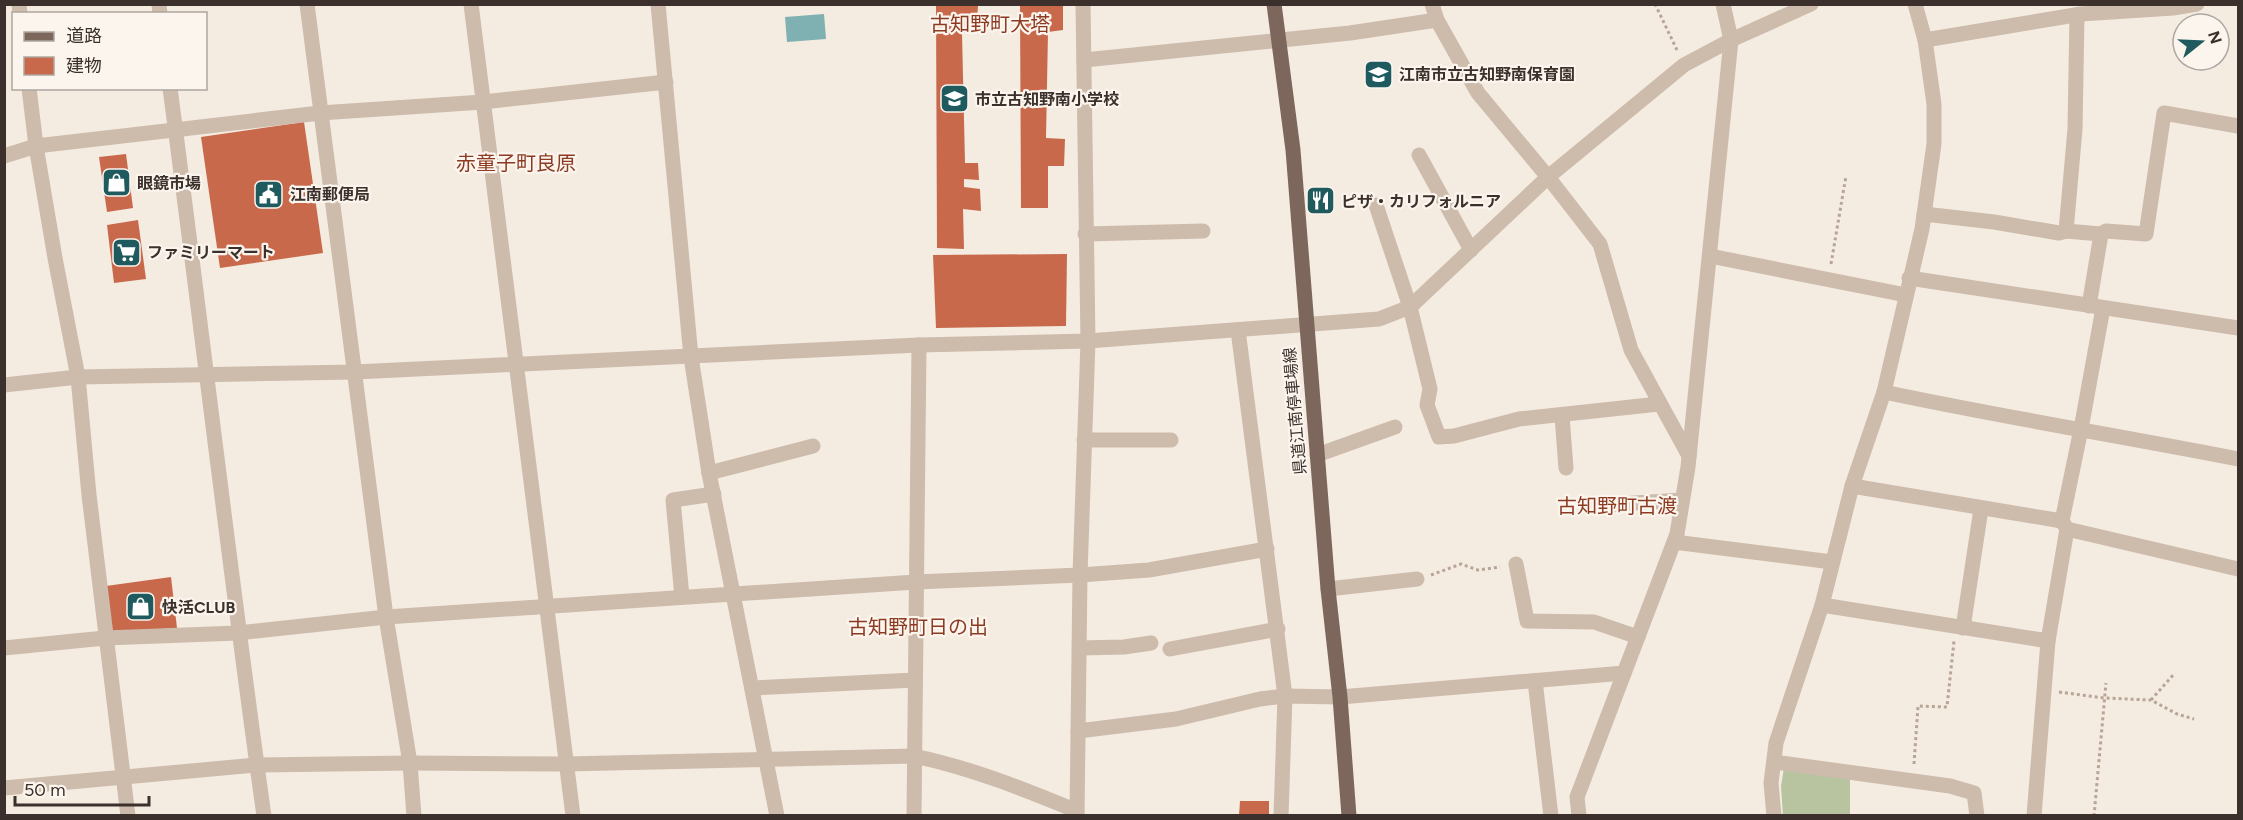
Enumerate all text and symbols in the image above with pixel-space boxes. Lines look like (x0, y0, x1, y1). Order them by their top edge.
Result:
legend (12, 12, 207, 90)
district label: 古知野町大塔 (930, 12, 1050, 36)
north arrow (2171, 12, 2231, 72)
text: 道路 (66, 25, 102, 47)
text: N (2204, 29, 2226, 46)
text: 建物 (66, 55, 102, 77)
school or university icon: 江南市立古知野南保育園 (1362, 58, 1394, 90)
place label: 江南市立古知野南保育園 (1399, 65, 1575, 84)
school or university icon: 市立古知野南小学校 (938, 83, 970, 115)
place label: 市立古知野南小学校 (975, 90, 1119, 109)
district label: 赤童子町良原 (456, 151, 576, 175)
shop icon: 眼鏡市場 (100, 167, 132, 199)
place label: 眼鏡市場 (137, 174, 201, 193)
public building icon: 江南郵便局 (253, 178, 285, 210)
place label: 江南郵便局 (290, 185, 370, 204)
restaurant icon: ピザ・カリフォルニア (1304, 185, 1336, 217)
place label: ピザ・カリフォルニア (1341, 192, 1501, 211)
supermarket icon: ファミリーマート (110, 236, 142, 268)
place label: ファミリーマート (147, 243, 275, 262)
street label: 県道江南停車場線 (1280, 346, 1310, 476)
district label: 古知野町古渡 (1557, 494, 1677, 518)
shop icon: 快活CLUB (125, 591, 157, 623)
place label: 快活CLUB (162, 598, 235, 617)
district label: 古知野町日の出 (848, 615, 988, 639)
scale bar (15, 769, 148, 807)
text: 50 m (24, 779, 66, 801)

